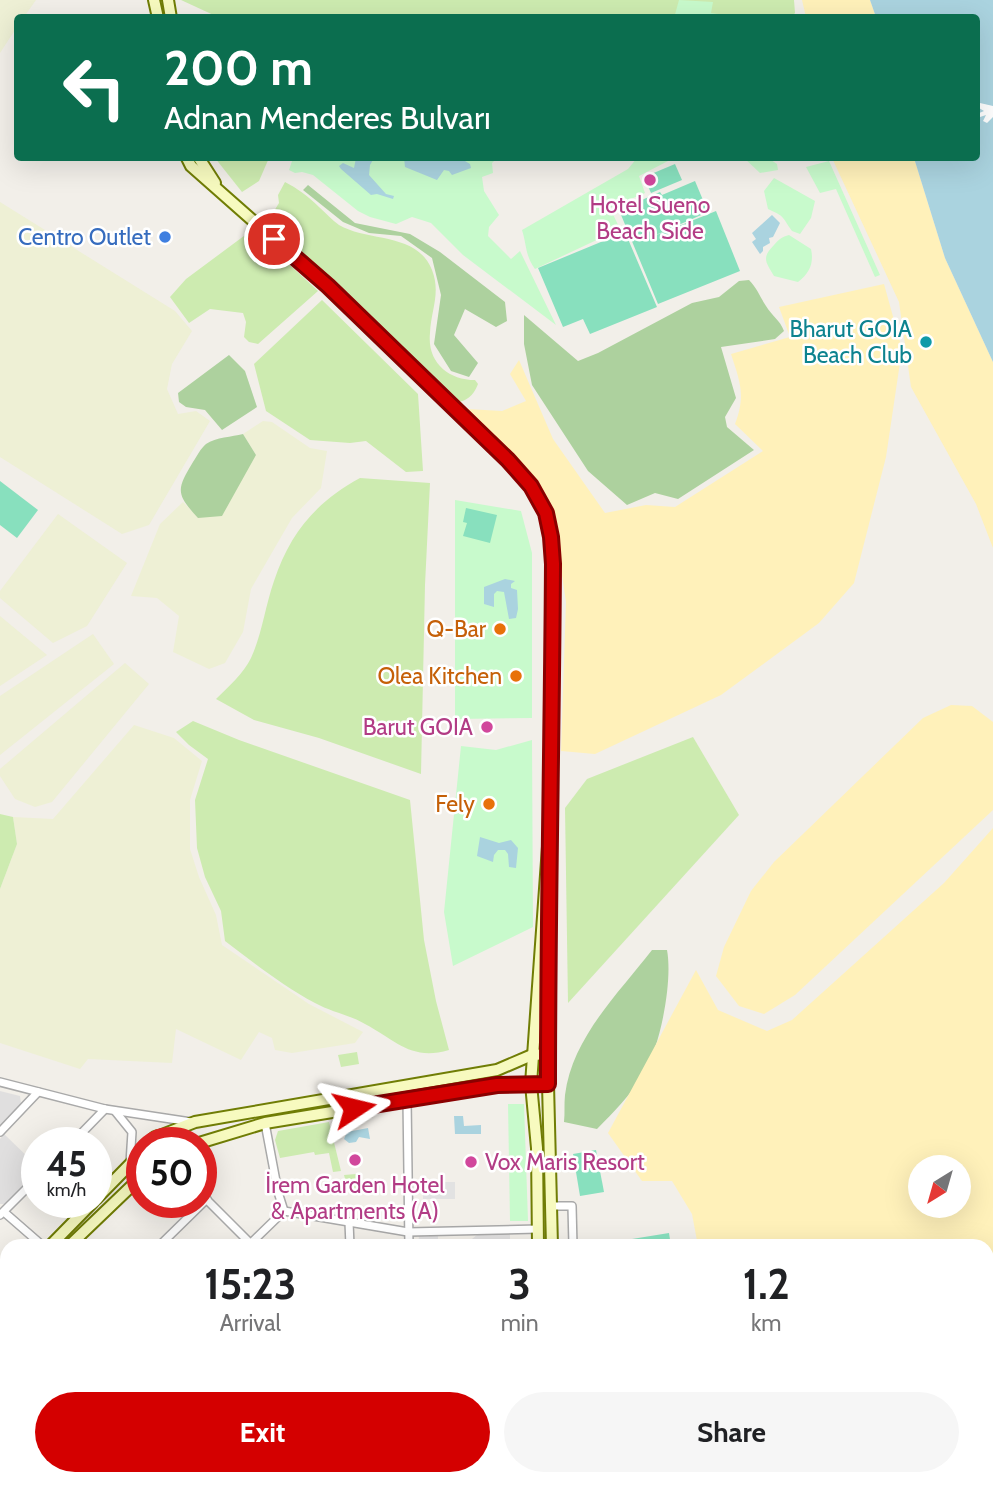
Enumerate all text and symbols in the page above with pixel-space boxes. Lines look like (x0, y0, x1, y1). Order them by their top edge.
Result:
text: 200 m (164, 38, 313, 97)
icon: left (49, 42, 140, 133)
text: Adnan Menderes Bulvarı (164, 98, 491, 137)
marker: Hotel Sueno Beach Side (642, 172, 658, 188)
place label: Hotel Sueno Beach Side (589, 191, 711, 245)
pin (244, 209, 304, 269)
icon: arrive (255, 220, 293, 258)
place label: Centro Outlet (18, 223, 151, 251)
marker: Centro Outlet (157, 229, 173, 245)
place label: Bharut GOIA Beach Club (789, 315, 912, 369)
marker: Bharut GOIA Beach Club (918, 334, 934, 350)
place label: Q-Bar (426, 615, 487, 643)
marker: Q-Bar (492, 621, 508, 637)
place label: Olea Kitchen (377, 662, 502, 690)
marker: Olea Kitchen (508, 668, 524, 684)
place label: Barut GOIA (363, 713, 473, 741)
marker: Barut GOIA (479, 719, 495, 735)
place label: Fely (435, 790, 475, 818)
marker: Fely (481, 796, 497, 812)
position arrow (317, 1071, 391, 1145)
speed limit sign: 50 (126, 1127, 217, 1218)
text: 45 (46, 1142, 87, 1185)
place label: Vox Maris Resort (485, 1148, 645, 1176)
marker: İrem Garden Hotel & Apartments (A) (347, 1152, 363, 1168)
marker: Vox Maris Resort (463, 1154, 479, 1170)
north arrow (908, 1155, 971, 1218)
map controls (908, 1155, 971, 1218)
place label: İrem Garden Hotel & Apartments (A) (265, 1171, 445, 1225)
text: km/h (47, 1179, 86, 1201)
text: 15:23 (204, 1258, 296, 1310)
text: 3 (508, 1258, 531, 1310)
text: 1.2 (743, 1258, 790, 1310)
text: Arrival (220, 1309, 281, 1337)
text: min (501, 1309, 539, 1337)
text: km (751, 1309, 782, 1337)
button: Exit (35, 1392, 490, 1472)
button: Share (504, 1392, 959, 1472)

